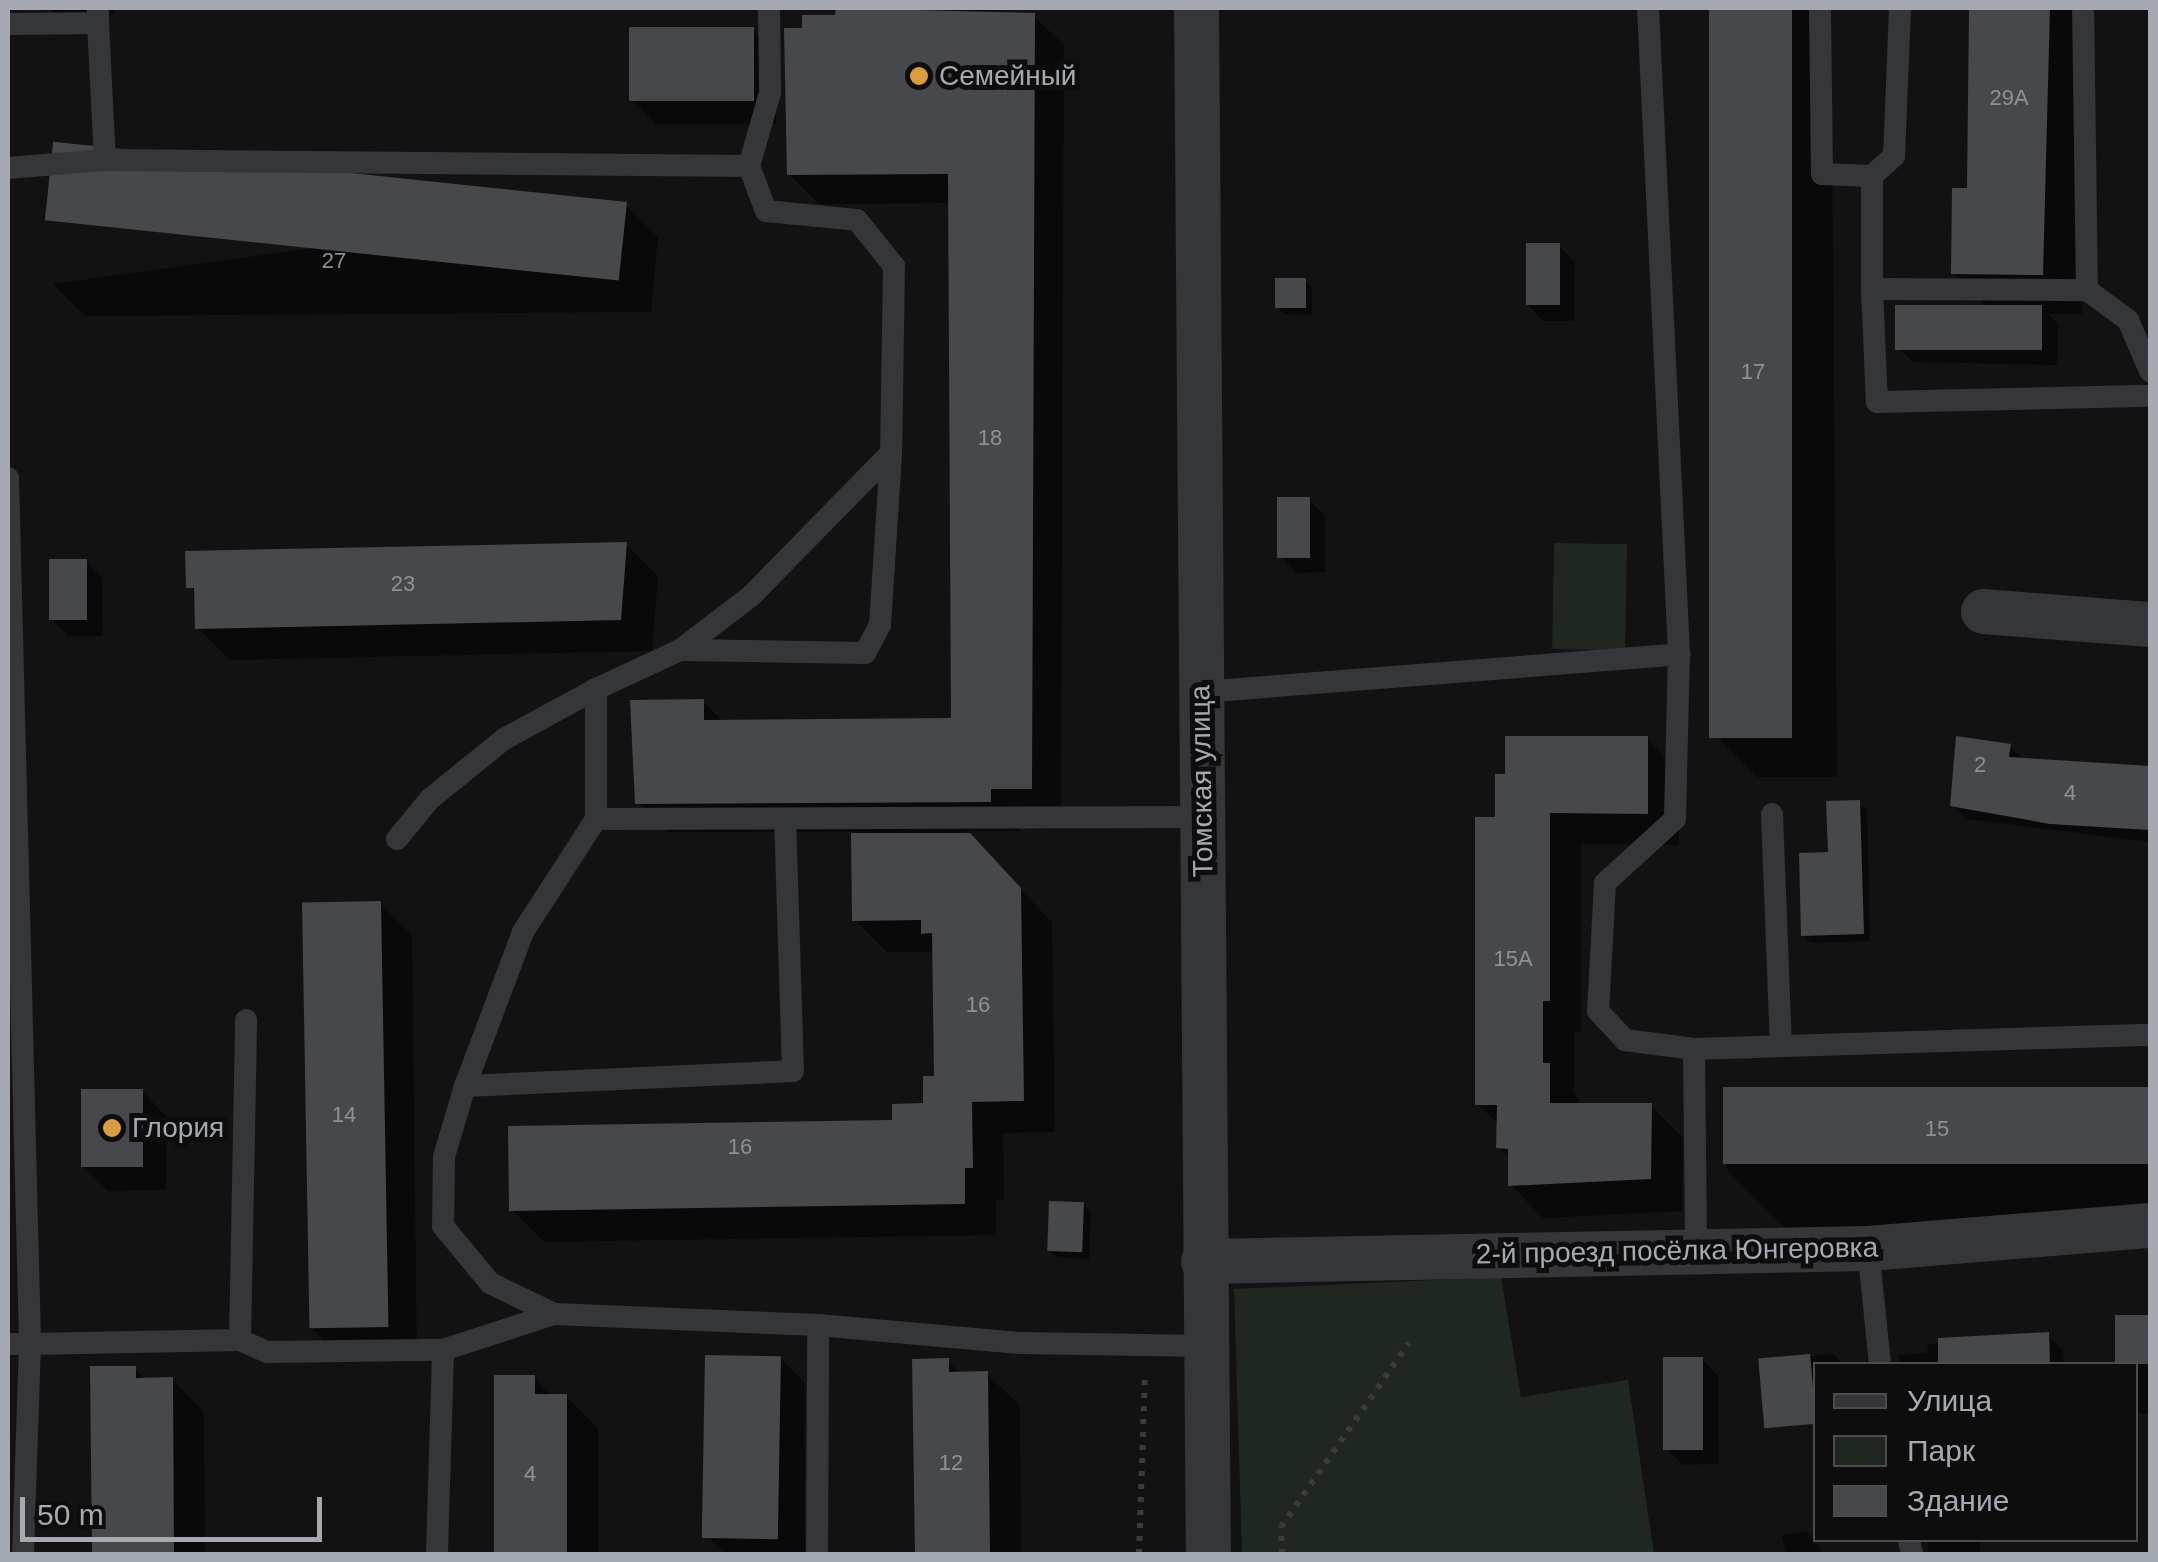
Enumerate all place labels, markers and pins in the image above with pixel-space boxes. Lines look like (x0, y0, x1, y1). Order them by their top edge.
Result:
place label: Семейный (939, 59, 1076, 93)
marker: Семейный (908, 65, 930, 87)
place label: Глория (132, 1111, 224, 1145)
marker: Глория (101, 1117, 123, 1139)

